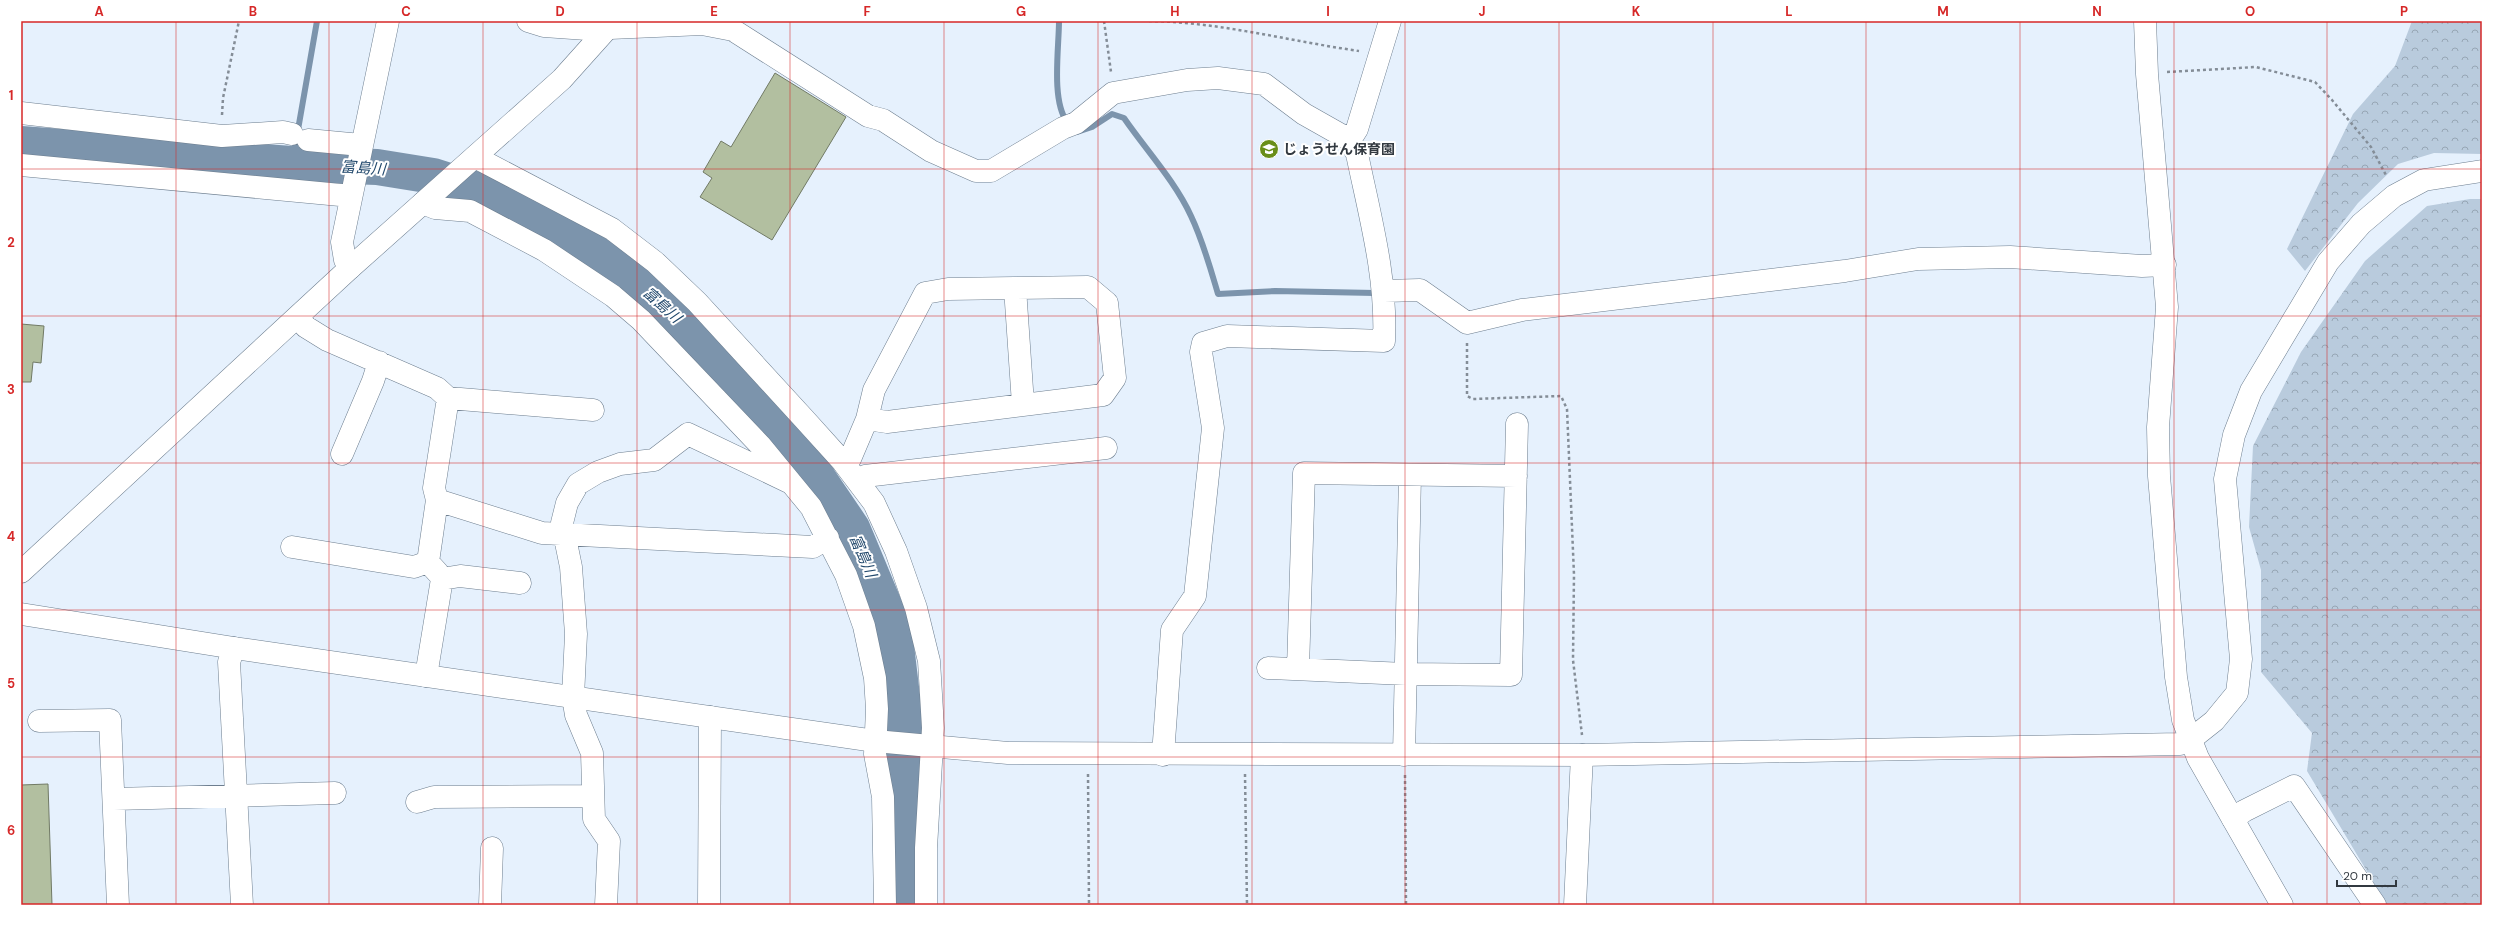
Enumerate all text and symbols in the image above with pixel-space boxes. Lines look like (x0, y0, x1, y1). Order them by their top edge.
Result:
text: A (94, 3, 104, 20)
text: B (249, 3, 257, 20)
text: C (401, 3, 411, 20)
text: D (555, 3, 565, 20)
text: E (710, 3, 718, 20)
text: F (863, 3, 871, 20)
text: G (1016, 3, 1026, 20)
text: H (1170, 3, 1180, 20)
text: I (1326, 3, 1330, 20)
text: J (1478, 3, 1486, 20)
text: K (1632, 3, 1641, 20)
text: L (1785, 3, 1793, 20)
text: M (1937, 3, 1949, 20)
text: N (2092, 3, 2102, 20)
text: O (2245, 3, 2255, 20)
text: P (2400, 3, 2408, 20)
text: 1 (9, 87, 13, 104)
school or university icon: じょうせん保育園 (1258, 138, 1280, 160)
place label: じょうせん保育園 (1283, 140, 1395, 158)
water label: 富島川 (340, 156, 388, 180)
text: 2 (7, 234, 15, 251)
water label: 富島川 (639, 283, 687, 329)
text: 3 (7, 381, 15, 398)
text: 4 (7, 528, 15, 545)
water label: 富島川 (845, 531, 882, 582)
text: 5 (7, 675, 15, 692)
text: 6 (7, 822, 15, 839)
scale bar (2337, 862, 2396, 888)
text: 20 m (2343, 868, 2372, 884)

